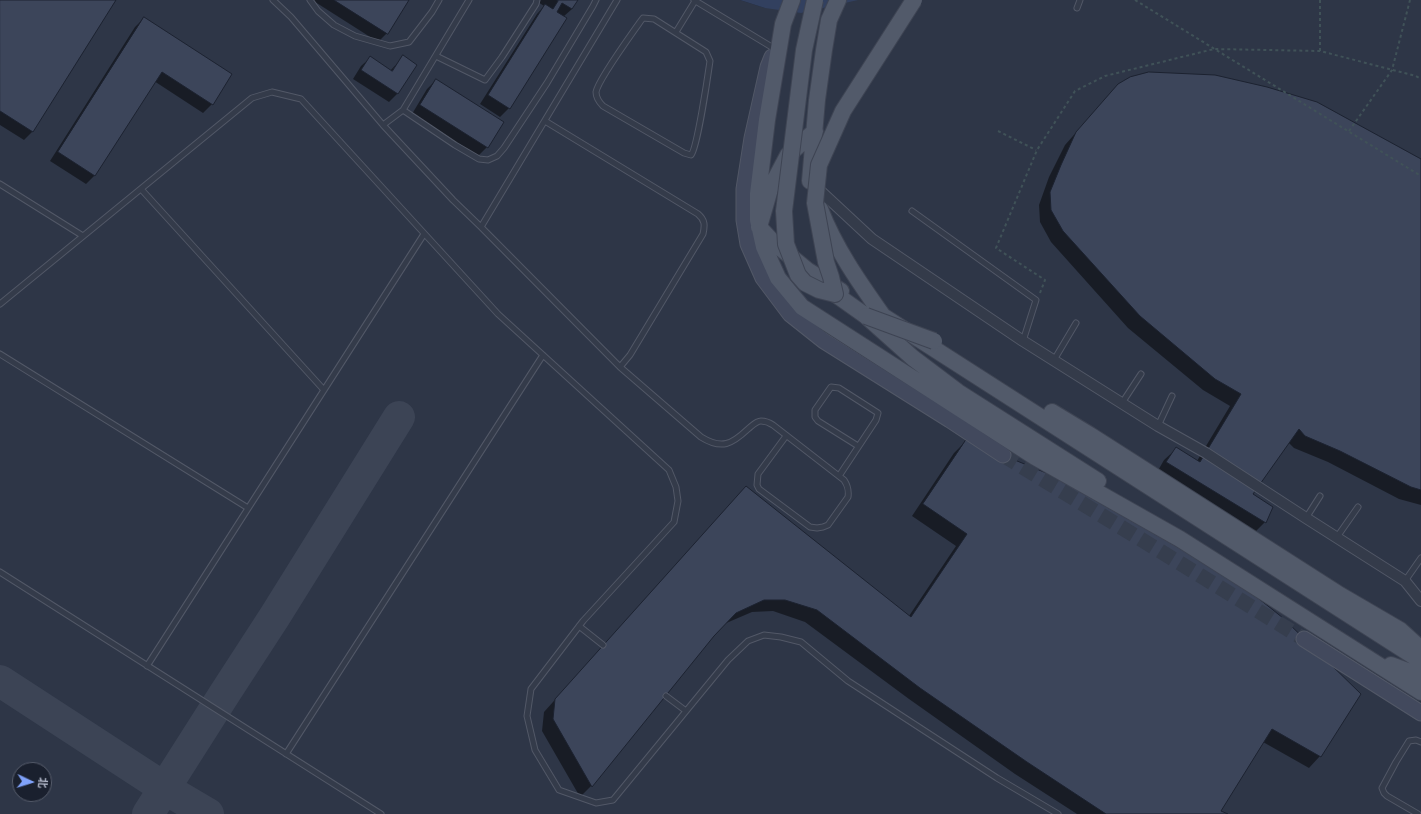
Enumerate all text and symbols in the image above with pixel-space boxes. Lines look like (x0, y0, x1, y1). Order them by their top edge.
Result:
north arrow (12, 762, 52, 802)
text: 北 (36, 777, 50, 789)

